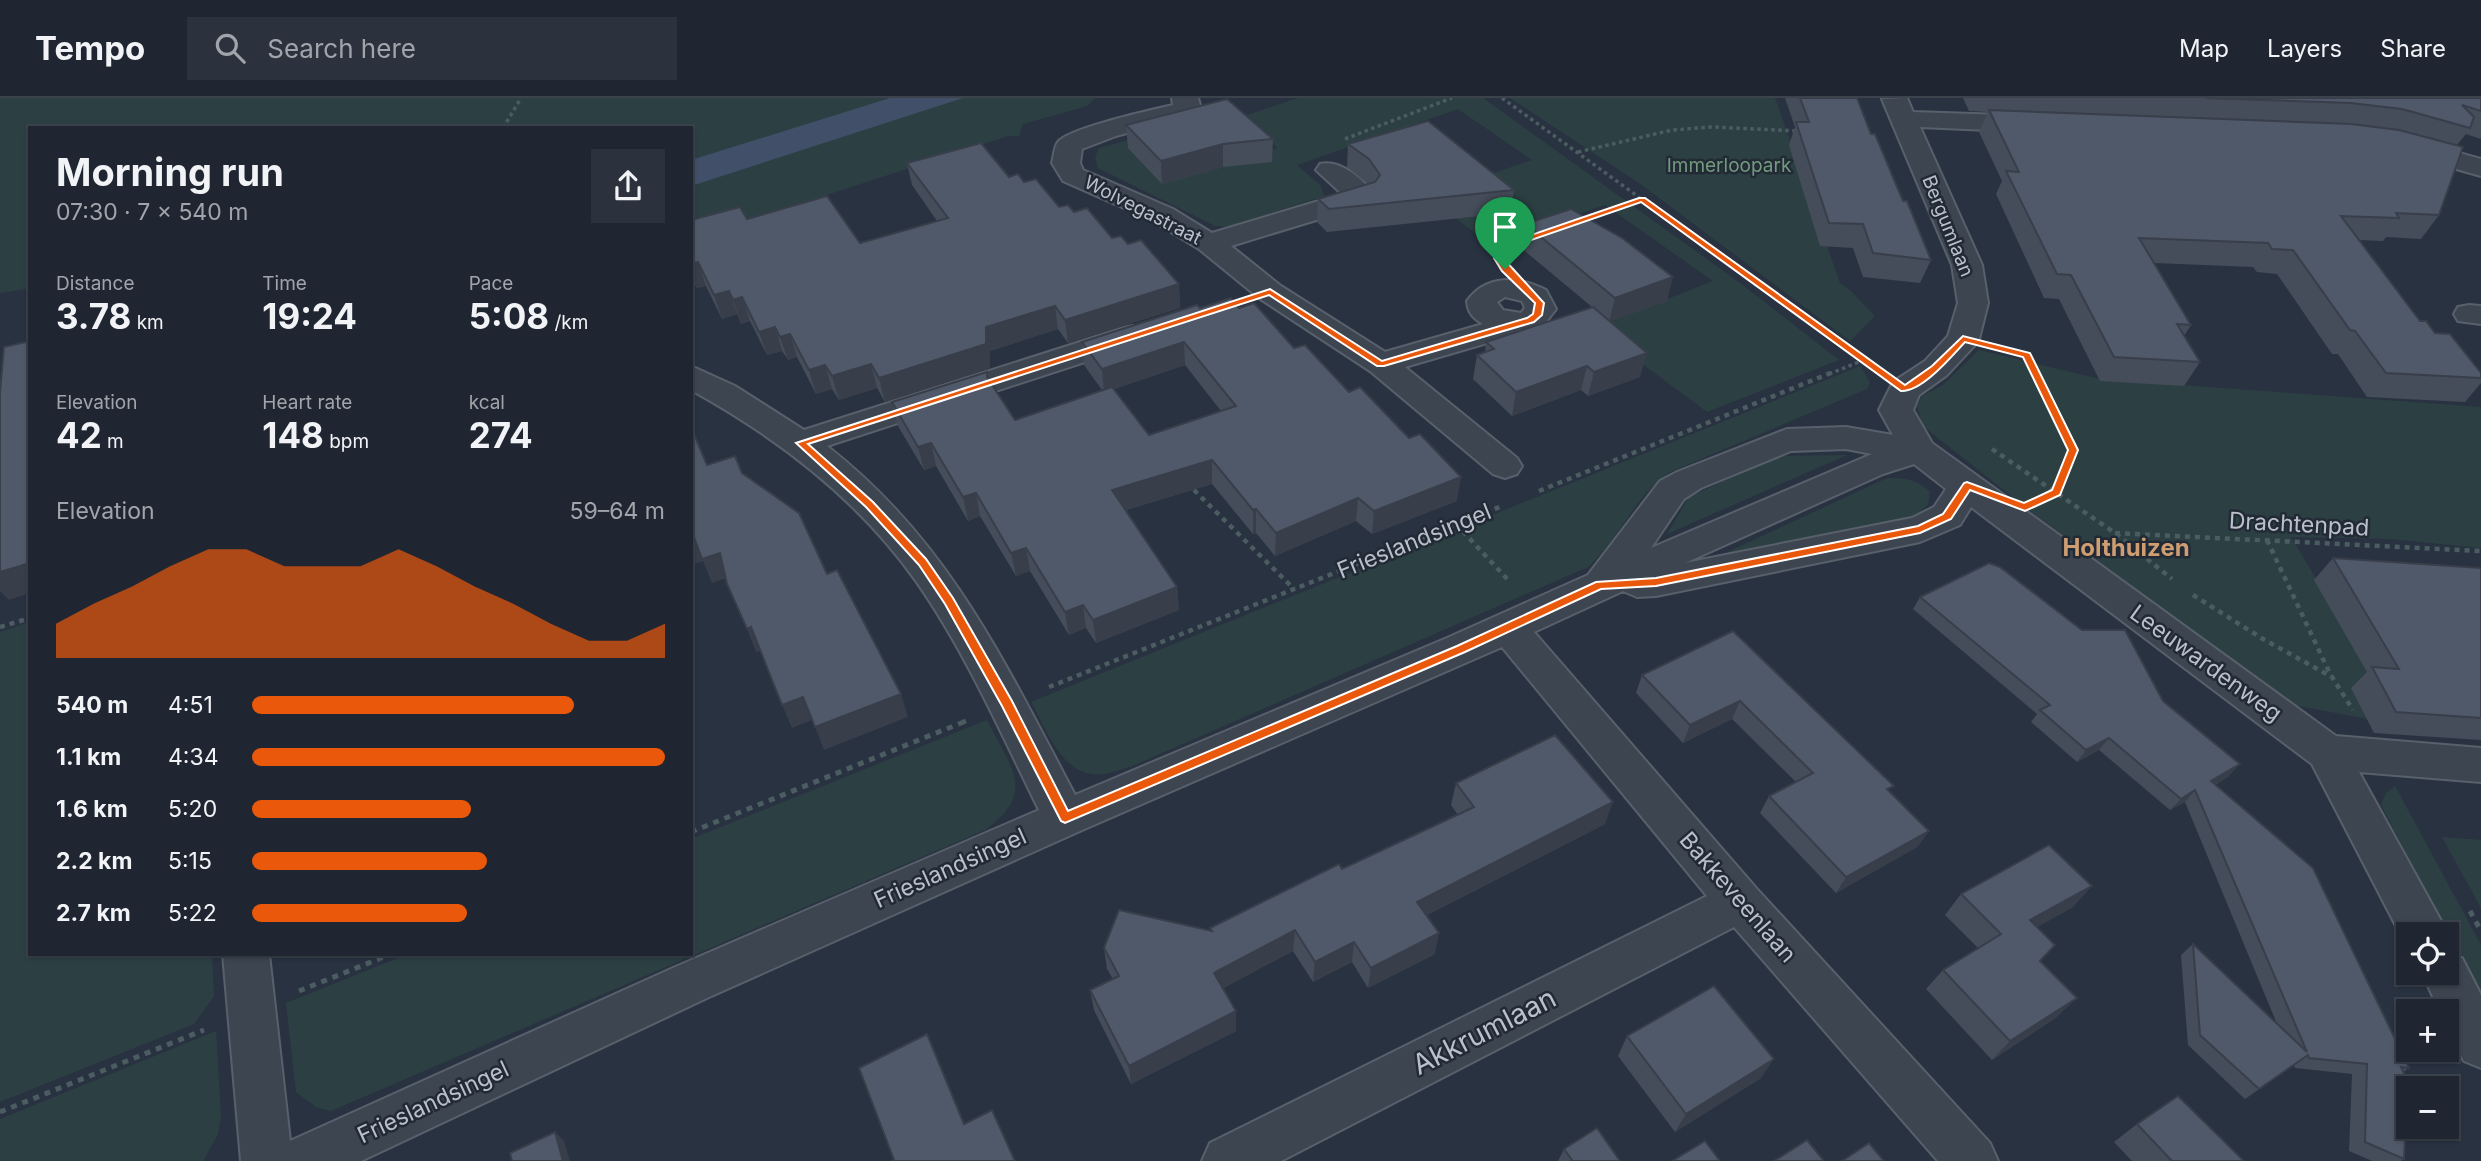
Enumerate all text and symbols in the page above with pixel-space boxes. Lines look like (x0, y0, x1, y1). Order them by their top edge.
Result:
search box (187, 17, 677, 80)
text: Tempo (35, 28, 145, 68)
icon: search (211, 29, 249, 67)
text: Search here (267, 33, 416, 64)
text: Map (2179, 34, 2229, 63)
text: Layers (2267, 34, 2342, 63)
text: Share (2380, 34, 2446, 63)
text: Morning run (56, 149, 284, 195)
button: share (591, 149, 665, 223)
park label: Immerloopark (1667, 154, 1792, 177)
street label: Wolvegastraat (1081, 171, 1205, 249)
street label: Bergumlaan (1917, 172, 1979, 280)
pin (1475, 197, 1535, 269)
text: 07:30 · 7 × 540 m (56, 198, 248, 226)
icon: arrive (1486, 208, 1524, 246)
text: Distance (56, 272, 134, 295)
text: Time (262, 272, 307, 295)
text: Pace (469, 272, 513, 295)
text: 3.78 (56, 295, 131, 337)
text: 19:24 (262, 295, 357, 337)
text: 5:08 (469, 295, 549, 337)
text: km (131, 311, 164, 334)
text: /km (549, 311, 588, 334)
text: Elevation (56, 391, 137, 414)
text: Heart rate (262, 391, 352, 414)
text: kcal (469, 391, 505, 414)
text: 42 (56, 414, 102, 456)
text: 148 (262, 414, 324, 456)
text: 274 (469, 414, 533, 456)
text: m (102, 430, 124, 453)
text: bpm (324, 430, 369, 453)
text: Elevation (56, 497, 155, 525)
text: 59–64 m (570, 497, 665, 525)
street label: Frieslandsingel (1333, 497, 1495, 585)
street label: Drachtenpad (2228, 506, 2370, 542)
district label: Holthuizen (2062, 533, 2190, 562)
street label: Leeuwardenweg (2125, 599, 2287, 727)
text: 540 m (56, 691, 128, 719)
text: 4:51 (168, 691, 213, 719)
text: 1.1 km (56, 743, 121, 771)
text: 4:34 (168, 743, 219, 771)
text: 1.6 km (56, 795, 128, 823)
text: 5:20 (168, 795, 217, 823)
street label: Frieslandsingel (870, 822, 1030, 914)
street label: Bakkeveenlaan (1674, 826, 1802, 968)
text: 2.2 km (56, 847, 132, 875)
text: 5:15 (168, 847, 212, 875)
text: 2.7 km (56, 899, 131, 927)
text: 5:22 (168, 899, 217, 927)
map controls (2396, 922, 2459, 1139)
button: locate (2396, 922, 2459, 985)
street label: Akkrumlaan (1407, 980, 1561, 1082)
button: + (2396, 999, 2459, 1062)
street label: Frieslandsingel (353, 1055, 513, 1149)
button: − (2396, 1076, 2459, 1139)

